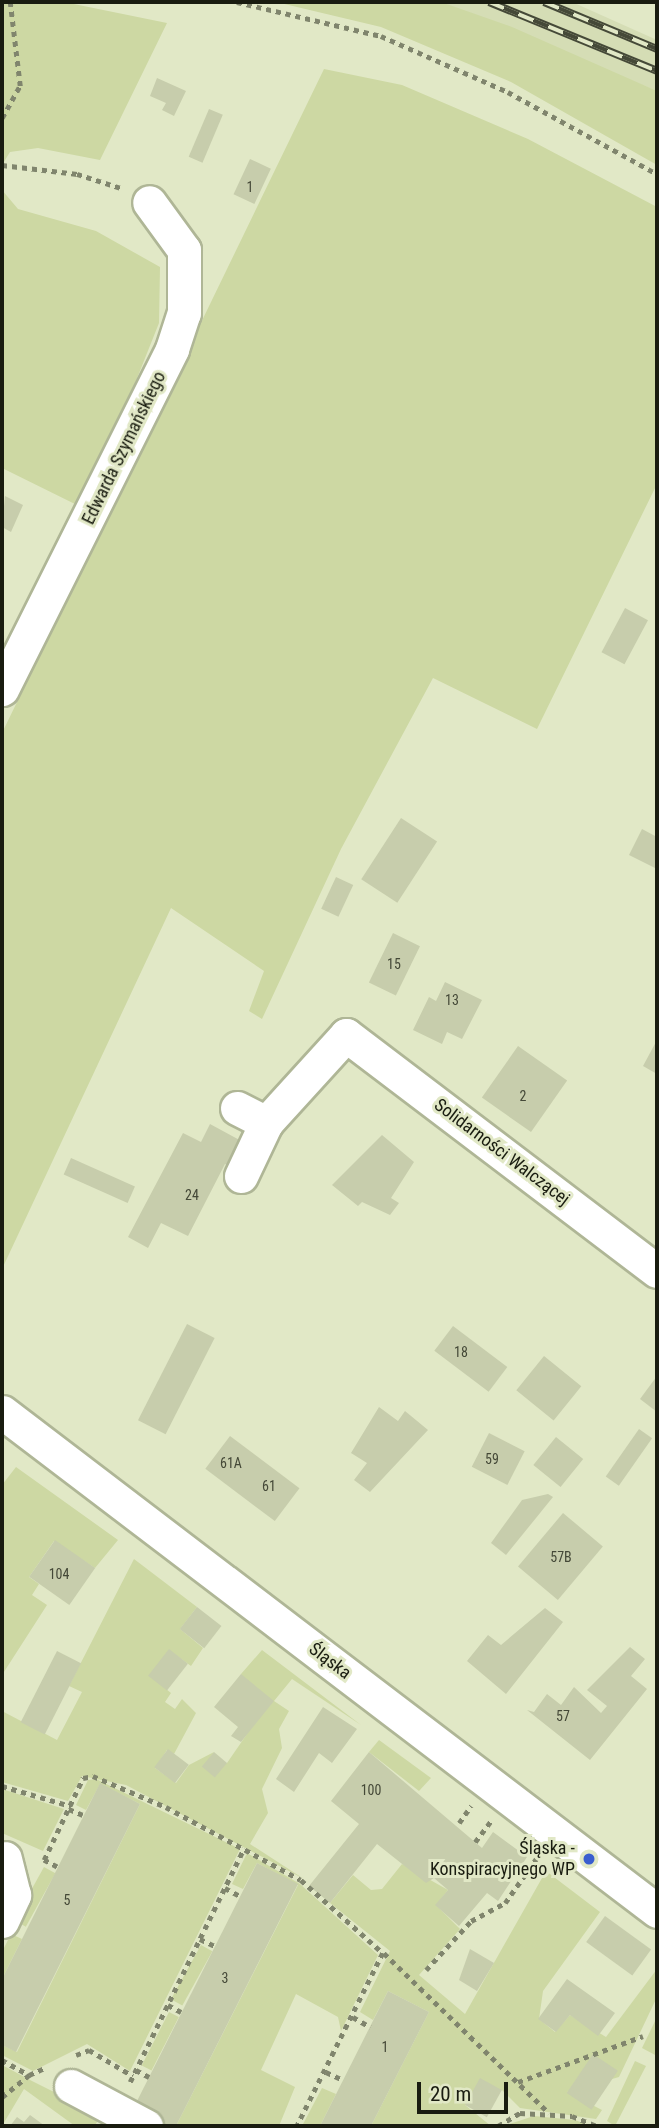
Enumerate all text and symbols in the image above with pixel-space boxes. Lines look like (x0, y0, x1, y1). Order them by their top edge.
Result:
house number: 1 (247, 179, 253, 195)
street label: Edwarda Szymańskiego (78, 368, 170, 528)
house number: 15 (387, 956, 401, 972)
house number: 13 (445, 992, 459, 1008)
house number: 2 (520, 1088, 526, 1104)
street label: Solidarności Walczącej (430, 1094, 574, 1210)
house number: 24 (185, 1187, 199, 1203)
house number: 18 (454, 1344, 468, 1360)
house number: 59 (485, 1451, 499, 1467)
house number: 61A (220, 1455, 242, 1471)
house number: 61 (262, 1478, 276, 1494)
house number: 57B (550, 1549, 572, 1565)
house number: 104 (49, 1566, 69, 1582)
street label: Śląska (305, 1638, 355, 1684)
house number: 57 (556, 1708, 570, 1724)
house number: 100 (361, 1782, 381, 1798)
place label: Śląska - Konspiracyjnego WP (430, 1838, 575, 1881)
marker: Śląska - Konspiracyjnego WP (581, 1851, 597, 1867)
house number: 5 (64, 1892, 70, 1908)
house number: 3 (222, 1970, 228, 1986)
house number: 1 (382, 2039, 388, 2055)
scale bar (421, 2068, 512, 2112)
text: 20 m (430, 2082, 471, 2106)

